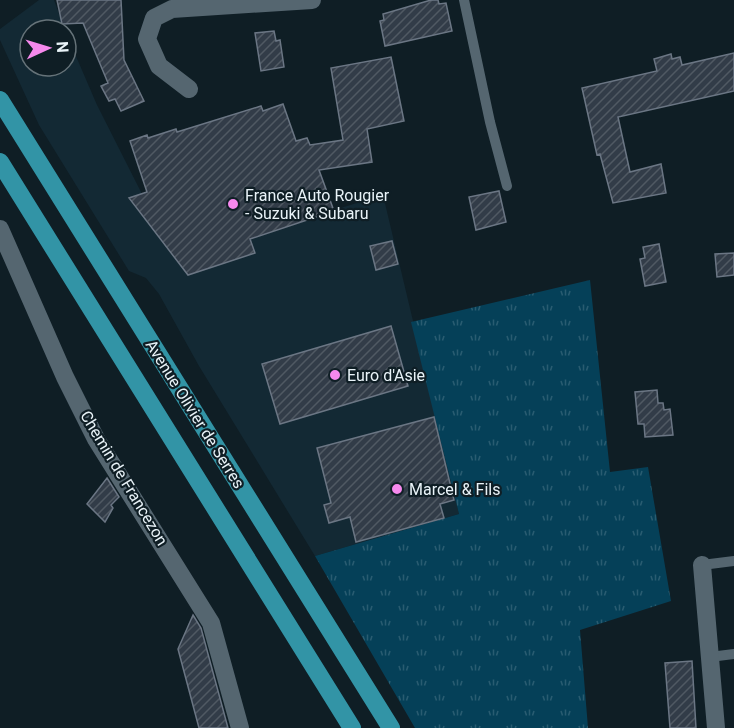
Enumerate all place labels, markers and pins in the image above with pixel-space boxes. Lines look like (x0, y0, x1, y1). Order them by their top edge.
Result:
place label: France Auto Rougier - Suzuki & Subaru (245, 186, 390, 223)
marker: France Auto Rougier - Suzuki & Subaru (226, 197, 240, 211)
place label: Euro d'Asie (347, 366, 425, 385)
marker: Euro d'Asie (328, 368, 342, 382)
place label: Marcel & Fils (409, 480, 500, 499)
marker: Marcel & Fils (390, 482, 404, 496)

